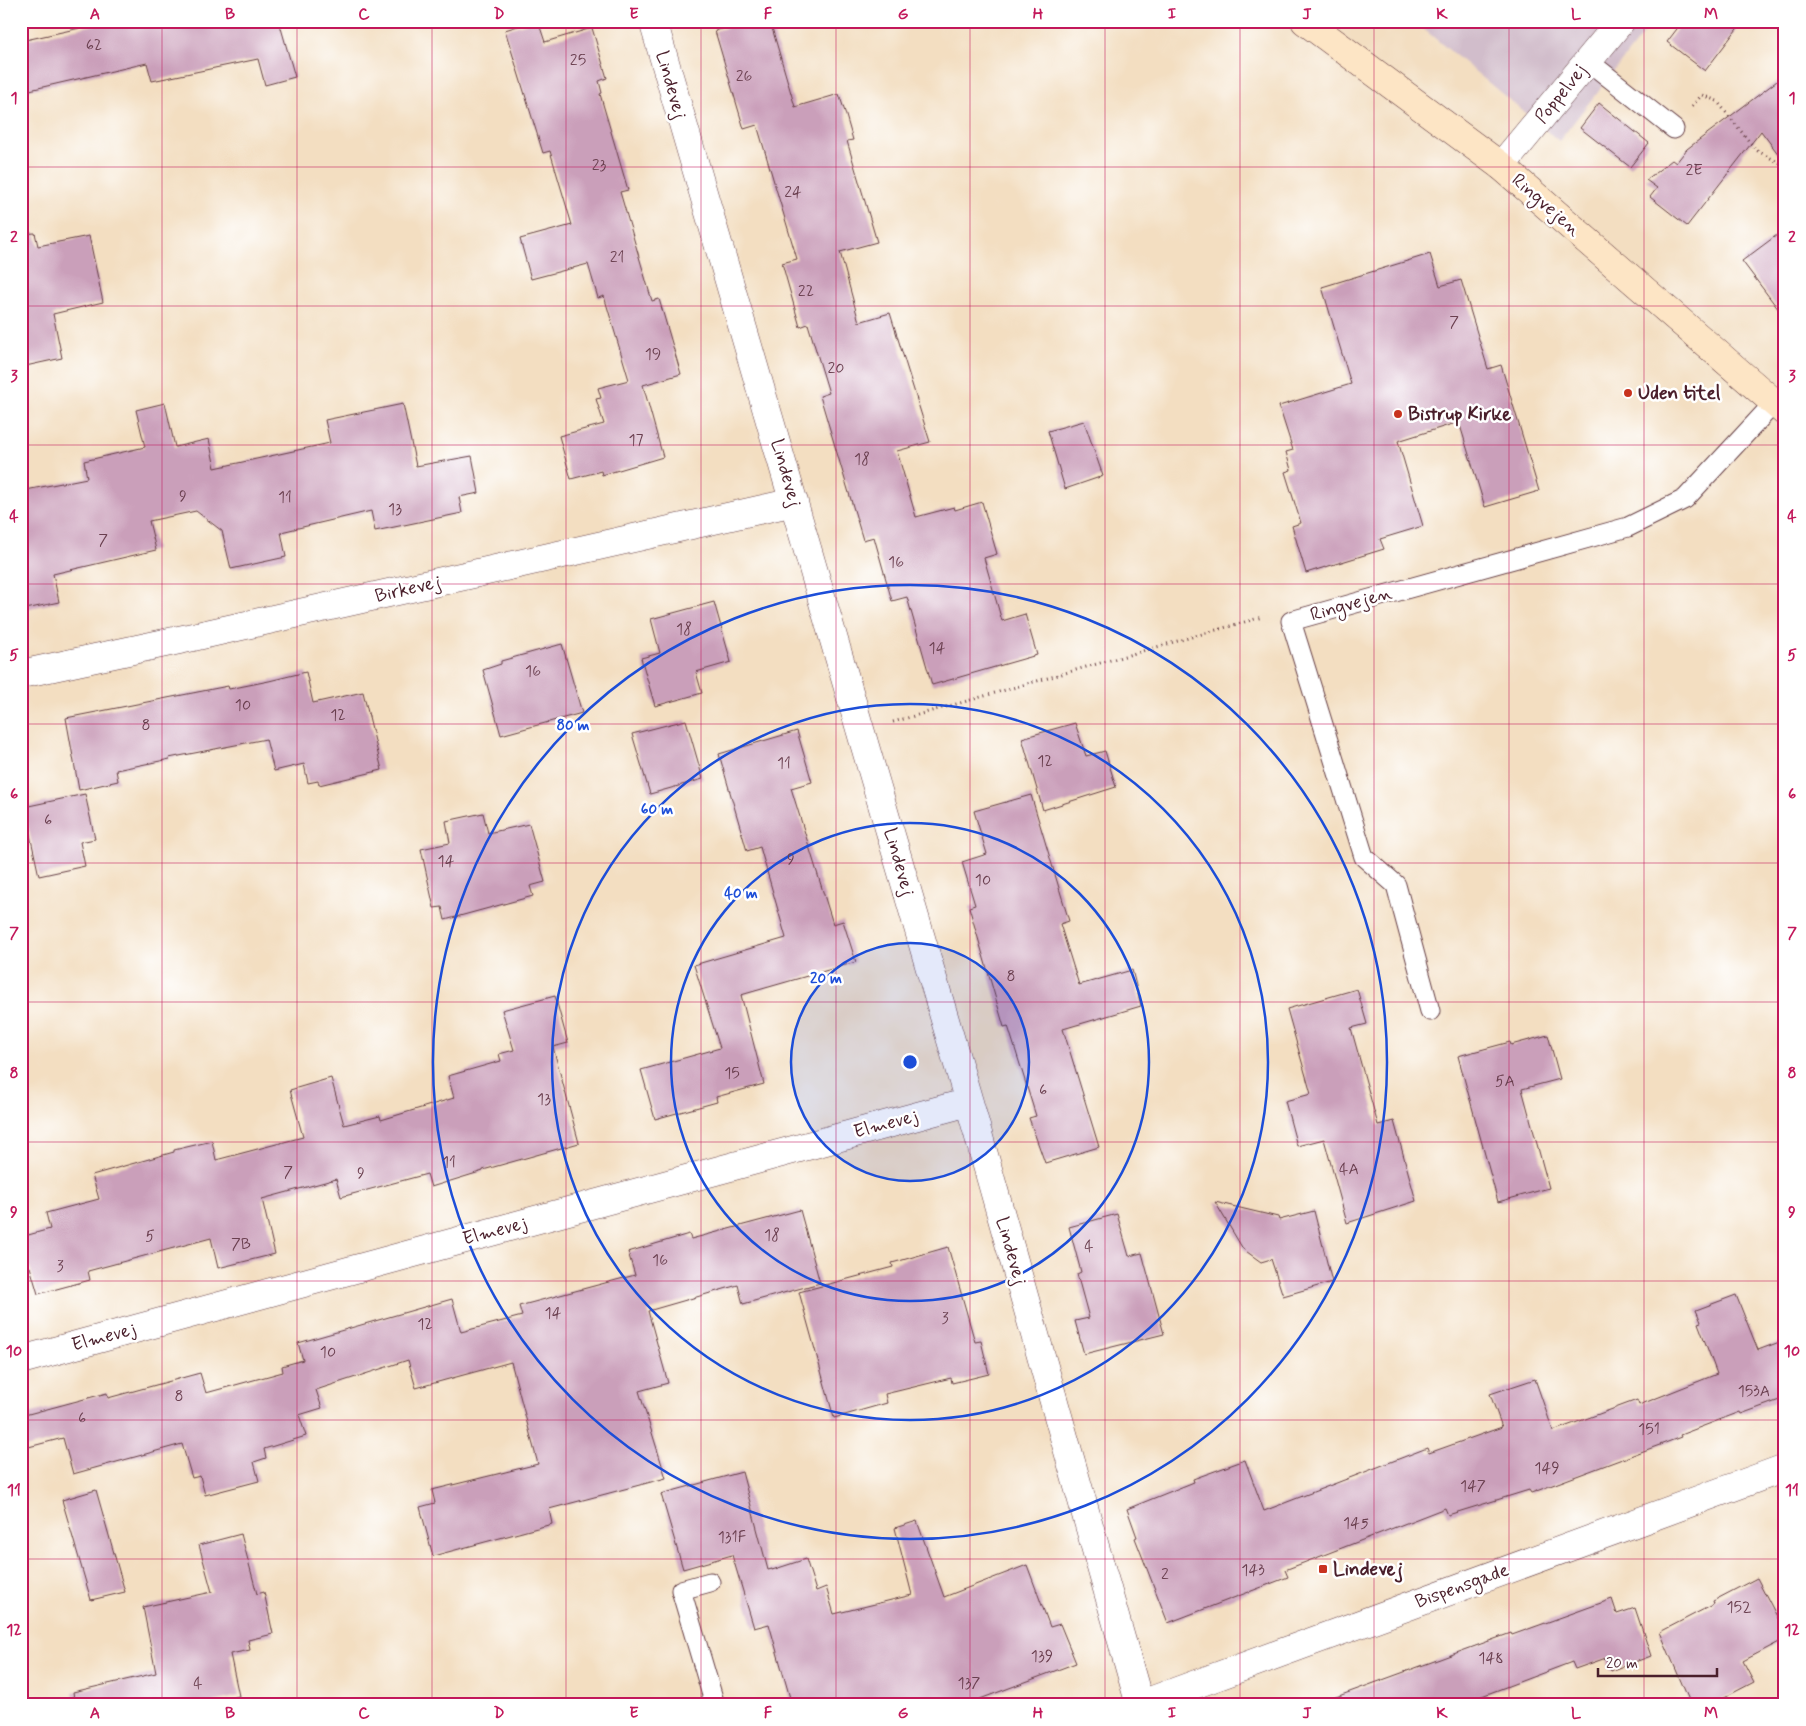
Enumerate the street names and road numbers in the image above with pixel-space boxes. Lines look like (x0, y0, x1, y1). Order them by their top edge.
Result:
street label: Lindevej (648, 48, 693, 122)
street label: Poppelvej (1529, 59, 1593, 130)
street label: Ringvejen (1505, 168, 1586, 244)
street label: Lindevej (763, 436, 808, 510)
street label: Birkevej (373, 569, 444, 610)
street label: Ringvejen (1307, 580, 1395, 630)
street label: Lindevej (876, 825, 921, 899)
street label: Elmevej (851, 1103, 921, 1145)
street label: Elmevej (460, 1210, 530, 1252)
street label: Lindevej (988, 1214, 1033, 1288)
street label: Elmevej (69, 1316, 139, 1358)
street label: Bispensgade (1412, 1557, 1513, 1616)

